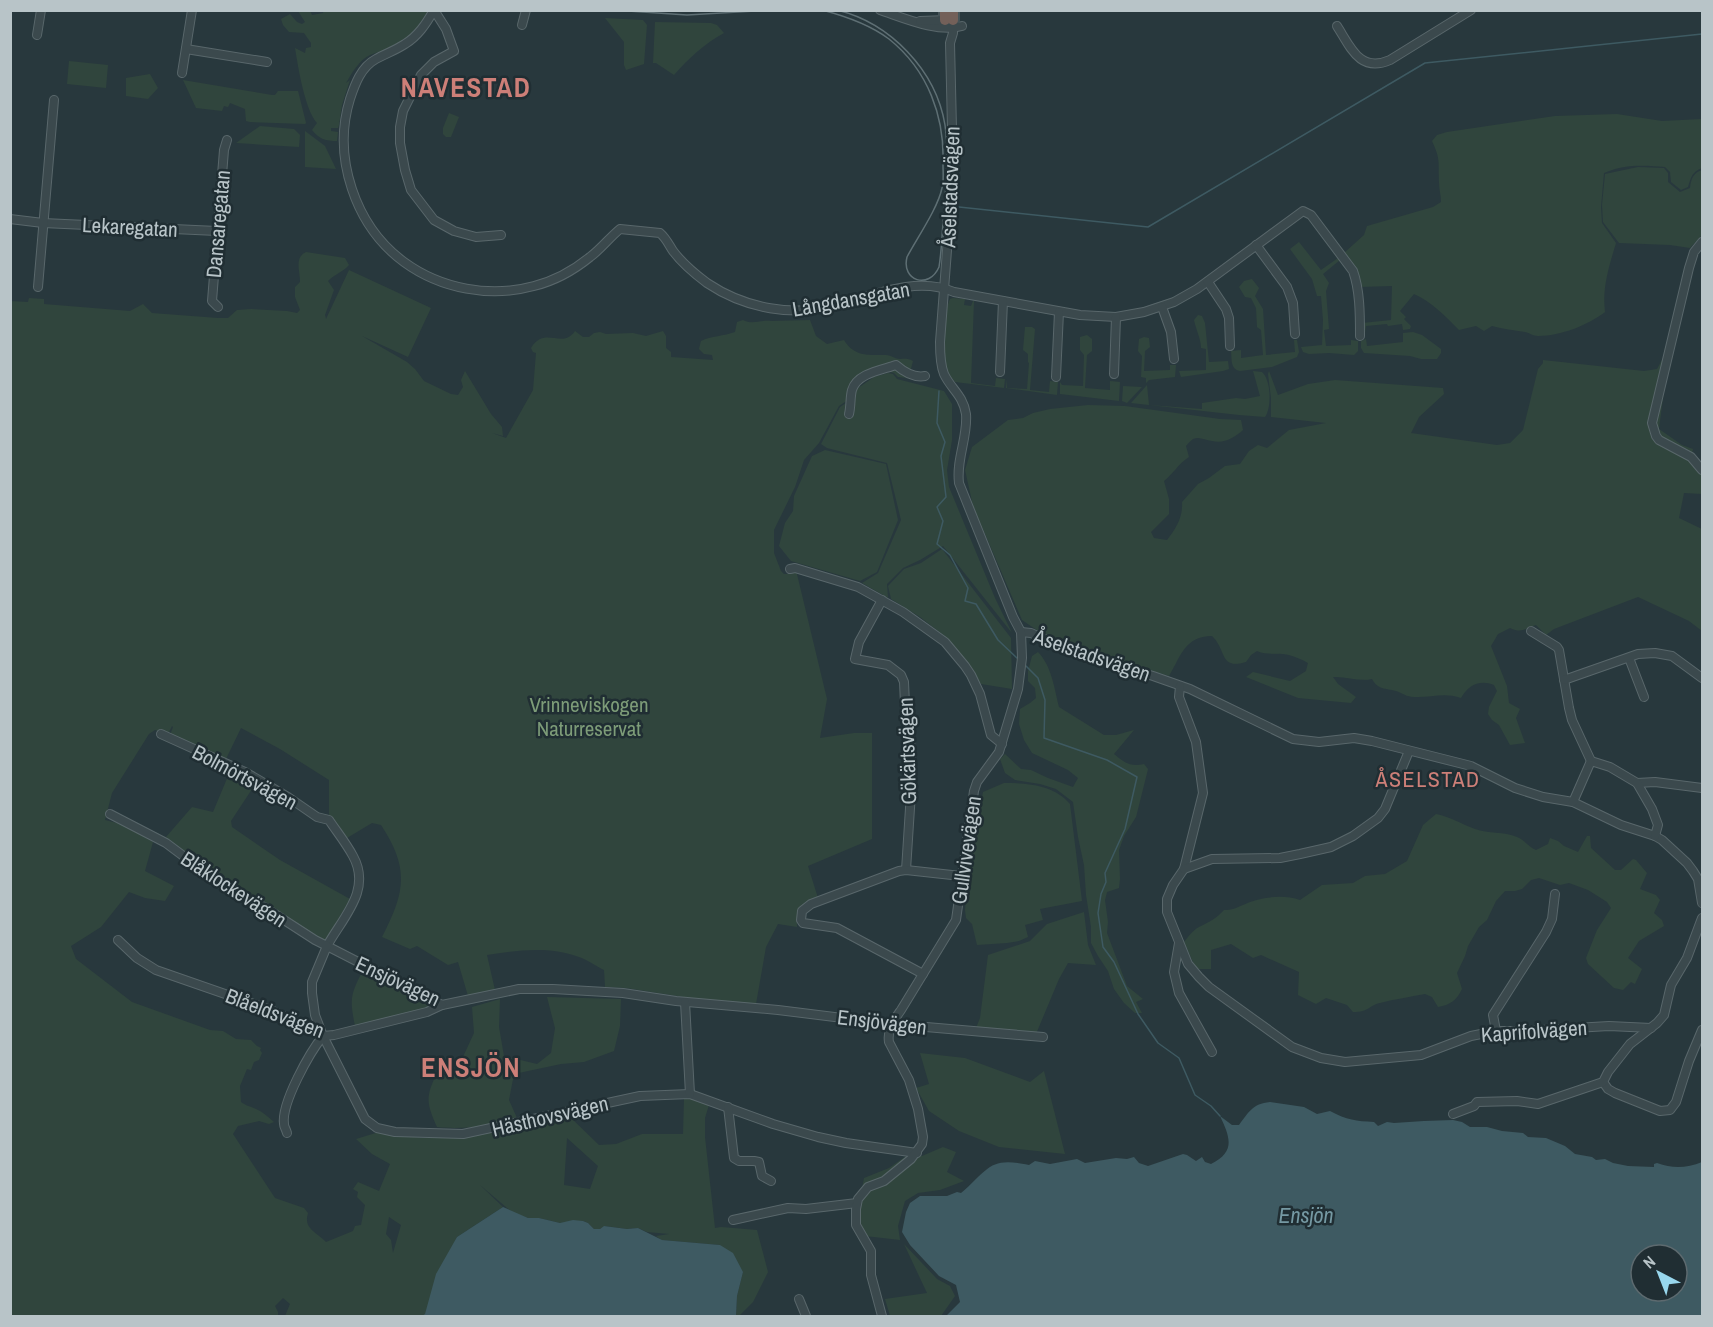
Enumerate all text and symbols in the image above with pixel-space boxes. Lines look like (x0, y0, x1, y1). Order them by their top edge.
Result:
district label: NAVESTAD (401, 69, 531, 105)
street label: Åselstadsvägen (933, 126, 967, 249)
street label: Dansaregatan (199, 169, 237, 279)
street label: Lekaregatan (81, 210, 179, 244)
street label: Långdansgatan (790, 274, 912, 324)
street label: Åselstadsvägen (1029, 621, 1154, 689)
park label: Vrinneviskogen Naturreservat (529, 690, 649, 743)
street label: Gökärtsvägen (891, 697, 923, 805)
street label: Bolmörtsvägen (187, 737, 303, 817)
district label: ÅSELSTAD (1375, 764, 1480, 794)
street label: Gullvivevägen (944, 794, 988, 906)
street label: Blåklockevägen (176, 844, 292, 934)
street label: Ensjövägen (351, 949, 445, 1013)
street label: Blåeldsvägen (222, 981, 328, 1045)
street label: Ensjövägen (836, 1002, 928, 1042)
street label: Kaprifolvägen (1480, 1013, 1588, 1049)
district label: ENSJÖN (421, 1049, 521, 1085)
street label: Hästhovsvägen (489, 1089, 611, 1143)
water label: Ensjön (1278, 1200, 1334, 1230)
north arrow (1629, 1243, 1689, 1303)
text: N (1638, 1251, 1660, 1273)

